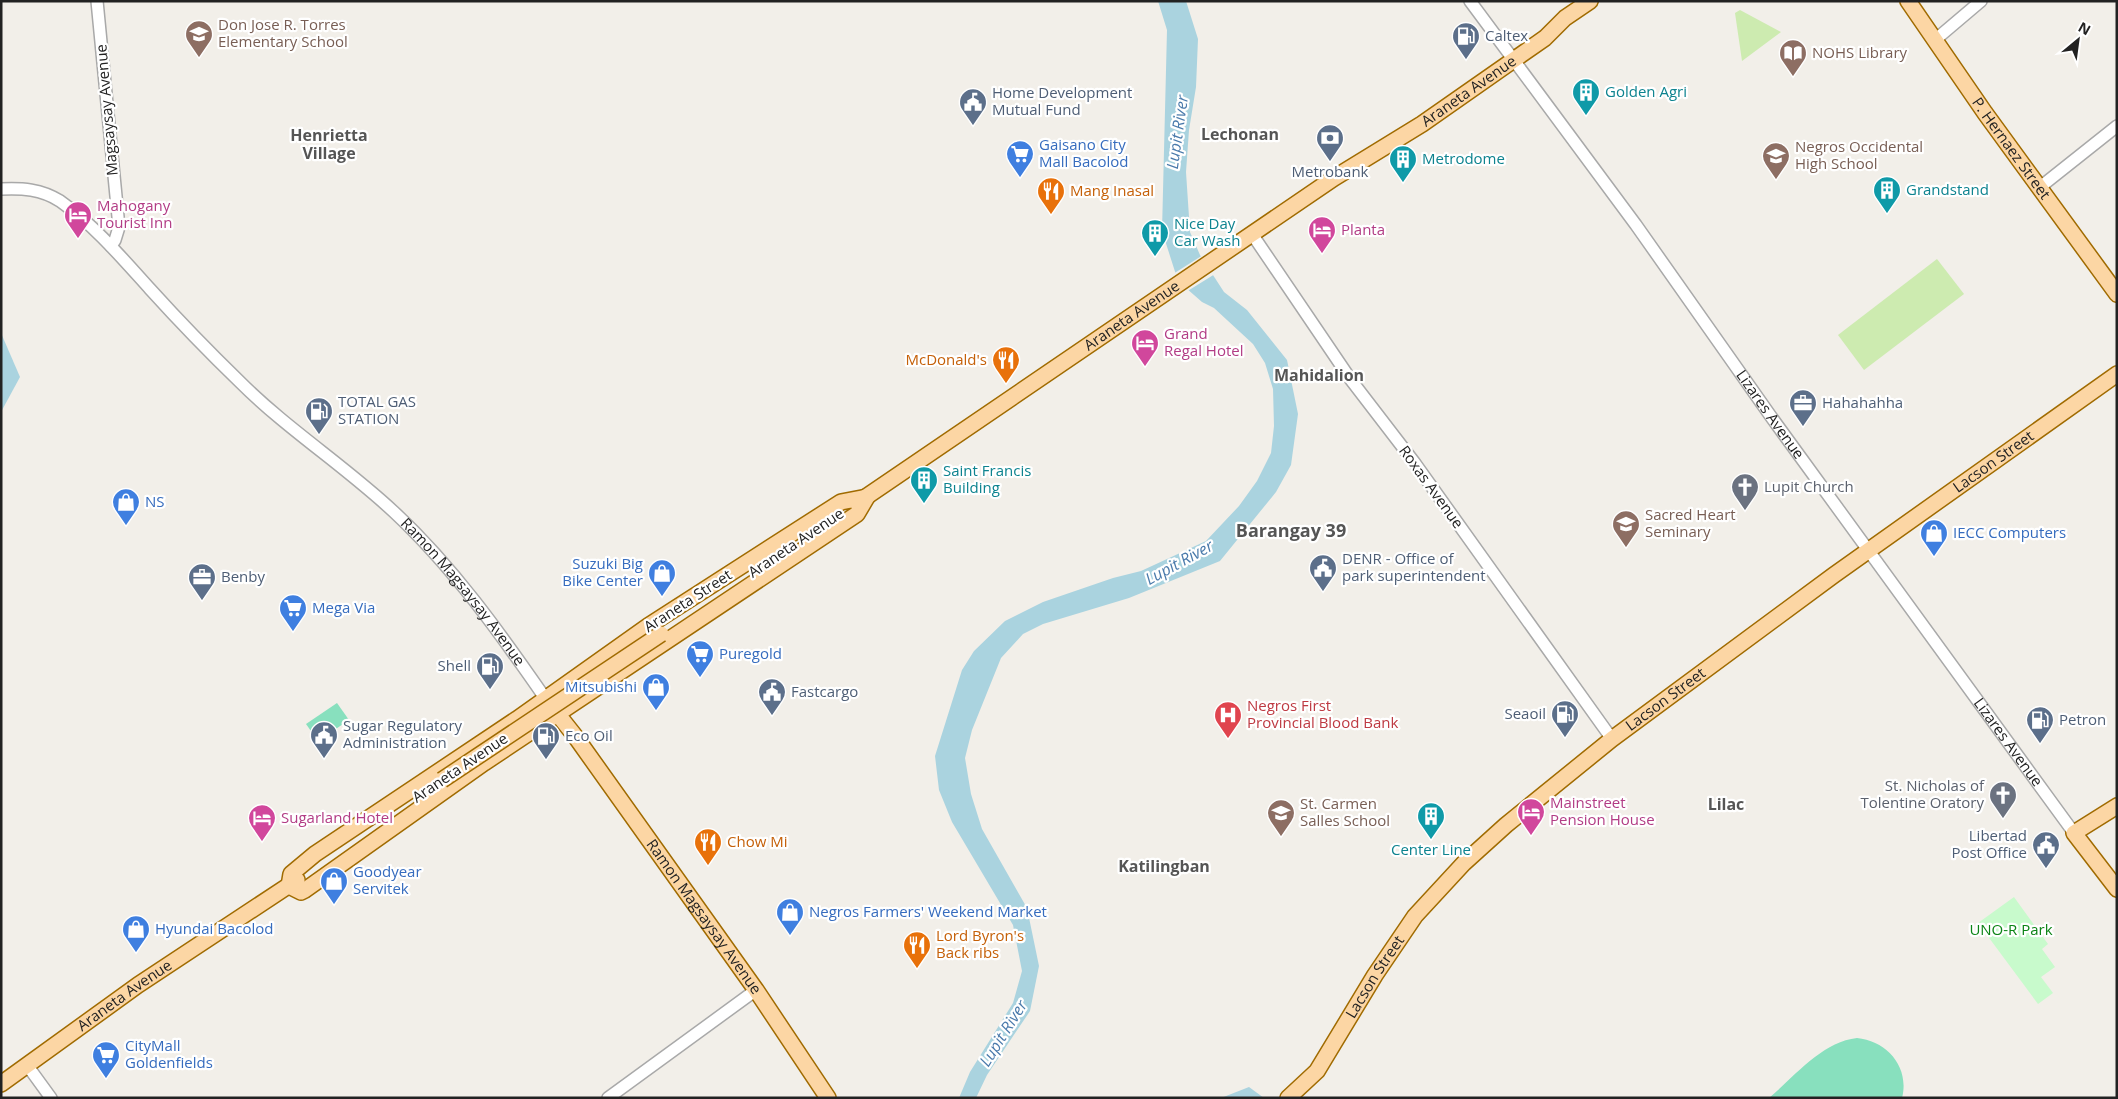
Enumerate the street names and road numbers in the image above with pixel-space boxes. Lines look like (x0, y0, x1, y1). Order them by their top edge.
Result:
street label: Magsaysay Avenue (90, 43, 122, 177)
street label: Araneta Avenue (1417, 50, 1520, 131)
street label: P. Hernaez Street (1968, 93, 2056, 203)
street label: Araneta Avenue (1080, 275, 1183, 355)
street label: Lizares Avenue (1732, 366, 1809, 463)
street label: Lacson Street (1949, 425, 2037, 496)
street label: Roxas Avenue (1395, 441, 1469, 532)
street label: Araneta Avenue (744, 503, 847, 582)
street label: Ramon Magsaysay Avenue (397, 513, 530, 669)
street label: Araneta Street (640, 564, 735, 636)
street label: Lacson Street (1621, 662, 1709, 735)
street label: Lizares Avenue (1970, 693, 2048, 790)
street label: Araneta Avenue (408, 728, 511, 807)
street label: Ramon Magsaysay Avenue (643, 835, 767, 998)
street label: Lacson Street (1340, 931, 1408, 1022)
street label: Araneta Avenue (73, 954, 175, 1035)

